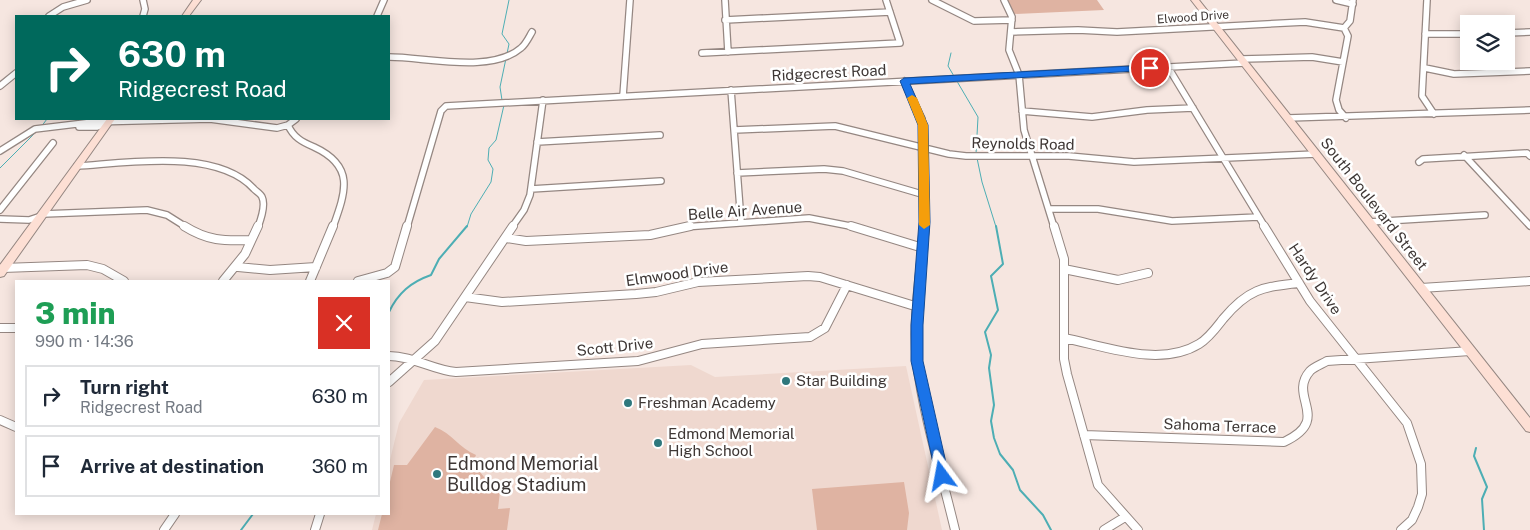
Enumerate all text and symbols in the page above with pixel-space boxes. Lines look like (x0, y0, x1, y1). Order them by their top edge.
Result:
street label: Elwood Drive (1156, 7, 1230, 27)
map controls (1460, 15, 1515, 70)
button: layers (1460, 15, 1515, 70)
text: 630 m (118, 34, 226, 75)
icon: right (35, 35, 100, 100)
pin (1129, 47, 1171, 89)
icon: arrive (1136, 54, 1164, 82)
street label: Ridgecrest Road (771, 61, 887, 84)
text: Ridgecrest Road (118, 76, 287, 102)
street label: Reynolds Road (971, 134, 1075, 153)
street label: South Boulevard Street (1318, 134, 1431, 273)
street label: Belle Air Avenue (687, 198, 803, 223)
street label: Hardy Drive (1285, 240, 1345, 317)
street label: Elmwood Drive (625, 258, 729, 289)
text: 3 min (35, 295, 116, 331)
button: close (318, 297, 370, 349)
text: 990 m · 14:36 (35, 332, 134, 351)
street label: Scott Drive (576, 334, 654, 359)
place label: Star Building (796, 372, 887, 389)
marker: Star Building (780, 375, 792, 387)
text: Turn right (80, 376, 169, 398)
icon: right (37, 382, 65, 410)
text: 630 m (312, 385, 368, 407)
place label: Freshman Academy (638, 394, 776, 411)
marker: Freshman Academy (622, 397, 634, 409)
text: Ridgecrest Road (80, 398, 203, 417)
street label: Sahoma Terrace (1163, 415, 1277, 436)
place label: Edmond Memorial High School (668, 425, 795, 459)
marker: Edmond Memorial High School (652, 437, 664, 449)
position arrow (915, 449, 967, 501)
icon: arrive (37, 452, 65, 480)
place label: Edmond Memorial Bulldog Stadium (447, 453, 599, 495)
text: Arrive at destination (80, 455, 264, 477)
text: 360 m (312, 455, 368, 477)
marker: Edmond Memorial Bulldog Stadium (431, 468, 443, 480)

